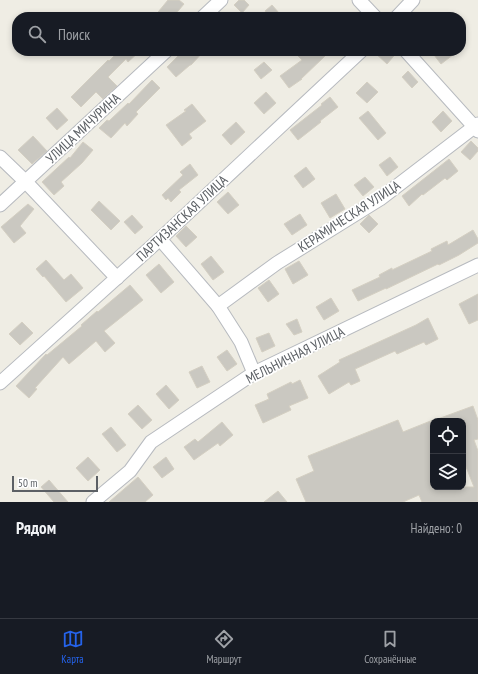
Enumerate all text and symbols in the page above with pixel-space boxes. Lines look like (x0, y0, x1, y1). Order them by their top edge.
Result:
search box (12, 12, 466, 56)
icon: search (26, 23, 48, 45)
text: Поиск (58, 25, 90, 44)
street label: УЛИЦА МИЧУРИНА (42, 89, 124, 167)
street label: ПАРТИЗАНСКАЯ УЛИЦА (133, 171, 232, 265)
street label: КЕРАМИЧЕСКАЯ УЛИЦА (294, 176, 404, 256)
street label: МЕЛЬНИЧНАЯ УЛИЦА (243, 322, 348, 388)
map controls (430, 418, 466, 490)
button: locate (430, 418, 466, 454)
button: layers (430, 454, 466, 490)
scale bar (12, 474, 98, 493)
text: 50 m (18, 476, 37, 490)
text: Рядом (16, 517, 56, 539)
text: Найдено: 0 (411, 520, 462, 537)
tab: Карта (61, 628, 84, 666)
tab: Маршрут (206, 628, 242, 666)
tab: Сохранённые (364, 628, 417, 666)

